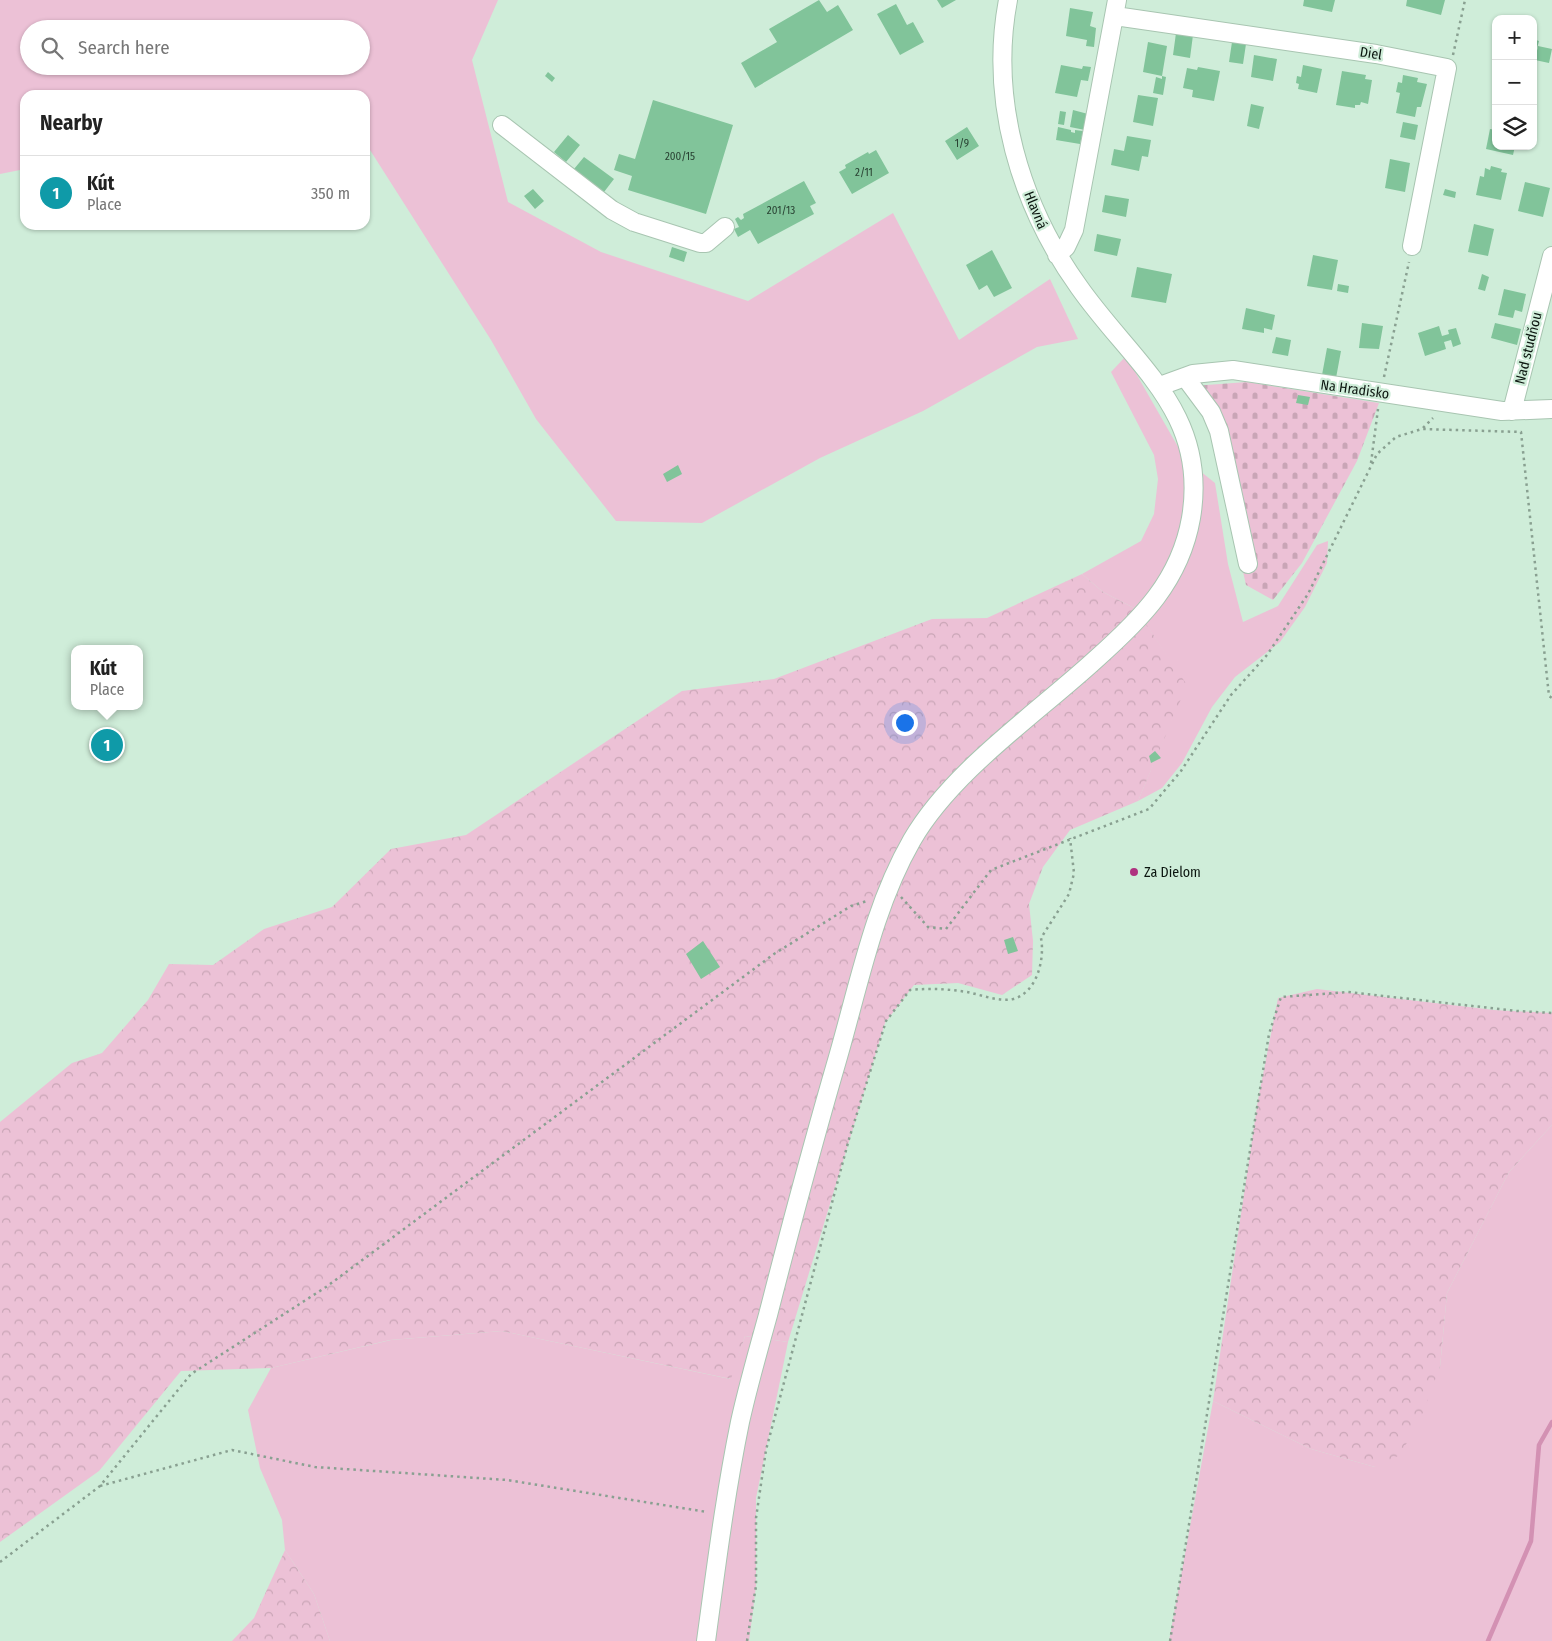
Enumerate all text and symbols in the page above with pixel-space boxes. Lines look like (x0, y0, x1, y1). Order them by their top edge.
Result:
map controls (1492, 15, 1537, 150)
button: + (1492, 15, 1537, 60)
search box (20, 20, 370, 75)
icon: search (38, 34, 66, 62)
text: Search here (78, 36, 170, 59)
street label: Diel (1359, 43, 1384, 64)
button: − (1492, 60, 1537, 105)
button: layers (1492, 105, 1537, 150)
text: Nearby (40, 110, 102, 136)
house number: 1/9 (955, 137, 969, 150)
house number: 200/15 (665, 150, 695, 163)
house number: 2/11 (855, 166, 873, 179)
text: Kút (87, 172, 114, 195)
text: 1 (53, 184, 59, 203)
text: 350 m (311, 184, 350, 203)
street label: Hlavná (1020, 189, 1051, 232)
text: Place (87, 195, 122, 214)
house number: 201/13 (767, 204, 795, 217)
street label: Nad studňou (1511, 310, 1546, 386)
street label: Na Hradisko (1319, 376, 1390, 403)
popup (71, 645, 143, 710)
text: Kút (90, 657, 117, 680)
text: Place (90, 680, 124, 699)
your location (892, 710, 918, 736)
pin: 1 (91, 726, 123, 764)
place label: Za Dielom (1144, 864, 1201, 881)
marker: Za Dielom (1128, 866, 1140, 878)

